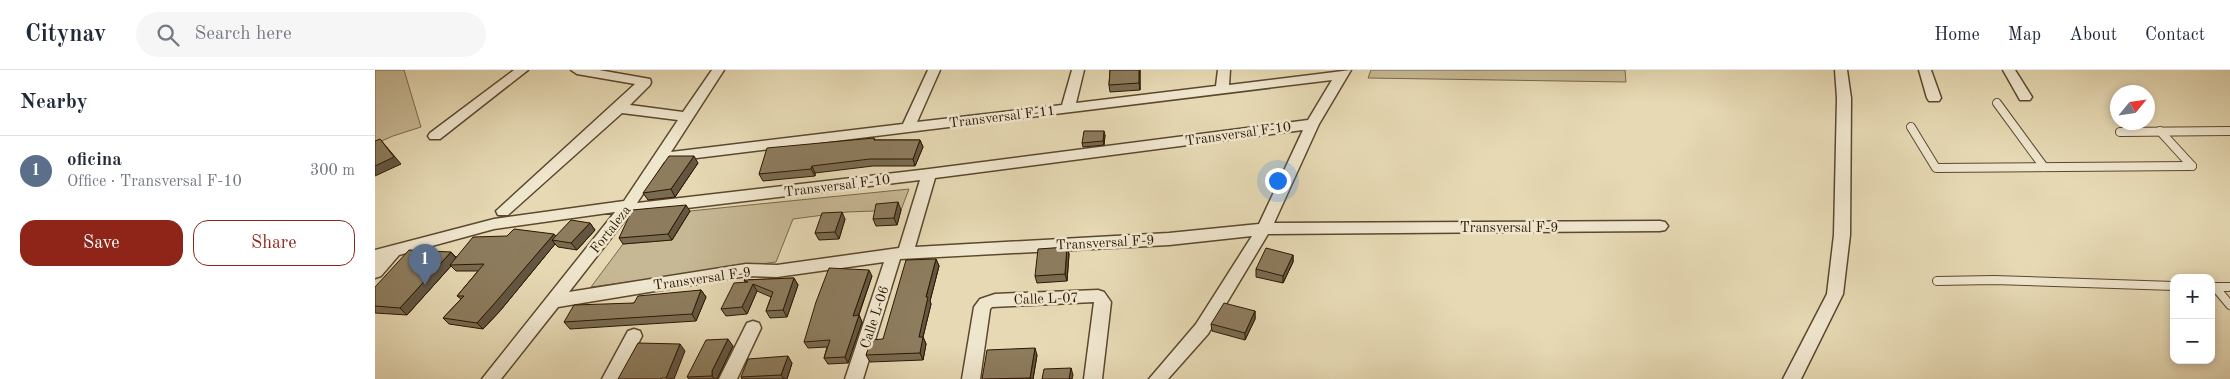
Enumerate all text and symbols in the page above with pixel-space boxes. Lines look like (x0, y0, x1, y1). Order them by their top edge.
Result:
search box (136, 12, 486, 57)
icon: search (154, 21, 182, 49)
text: Citynav (25, 23, 106, 47)
text: Search here (194, 25, 292, 44)
text: Home (1934, 26, 1980, 44)
text: Map (2008, 26, 2041, 44)
text: About (2069, 26, 2117, 44)
text: Contact (2145, 26, 2205, 44)
north arrow (2110, 85, 2155, 130)
text: Nearby (20, 92, 88, 113)
street label: Transversal F-11 (948, 104, 1056, 130)
street label: Transversal F-10 (1184, 120, 1292, 148)
text: oficina (67, 151, 122, 170)
text: 1 (31, 163, 41, 179)
text: 300 m (310, 163, 355, 179)
your location (1265, 168, 1291, 194)
street label: Transversal F-10 (783, 173, 891, 199)
text: Office · Transversal F-10 (67, 174, 242, 190)
street label: Fortaleza (588, 203, 634, 256)
button: Save (20, 220, 183, 266)
button: Share (193, 220, 355, 266)
street label: Transversal F-9 (1460, 221, 1558, 235)
street label: Transversal F-9 (1055, 233, 1155, 253)
pin: 1 (409, 244, 441, 285)
street label: Transversal F-9 (652, 265, 752, 293)
map controls (2170, 274, 2215, 364)
button: + (2170, 274, 2215, 319)
street label: Calle L-06 (858, 284, 892, 350)
street label: Calle L-07 (1013, 291, 1079, 307)
button: − (2170, 319, 2215, 364)

